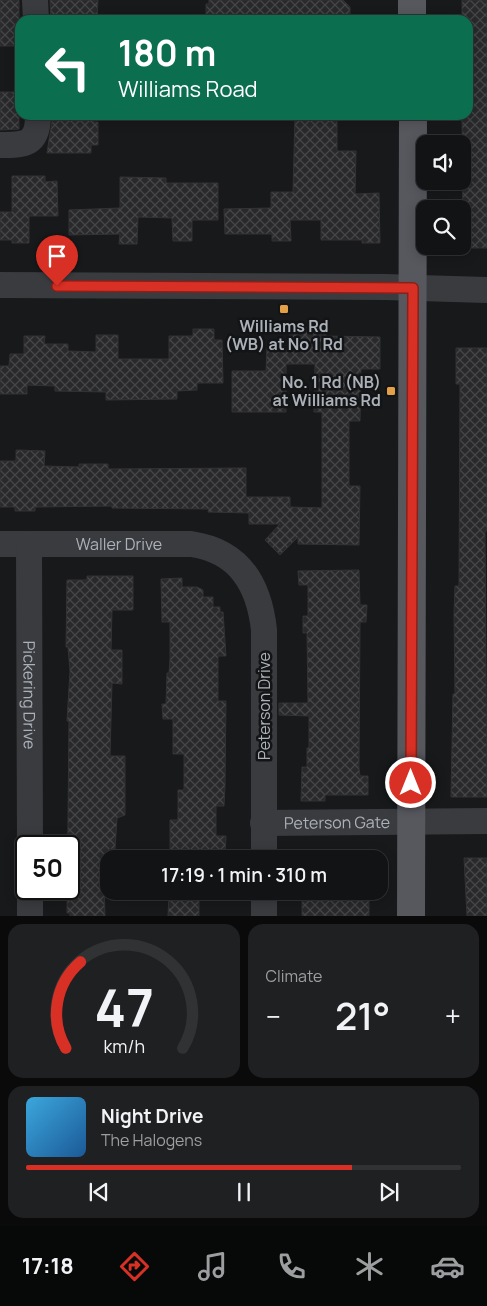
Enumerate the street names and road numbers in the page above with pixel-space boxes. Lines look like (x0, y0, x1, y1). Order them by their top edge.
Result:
street label: Waller Drive (76, 533, 162, 555)
street label: Pickering Drive (18, 641, 41, 749)
street label: Peterson Drive (253, 652, 275, 760)
street label: Peterson Gate (284, 811, 390, 834)

